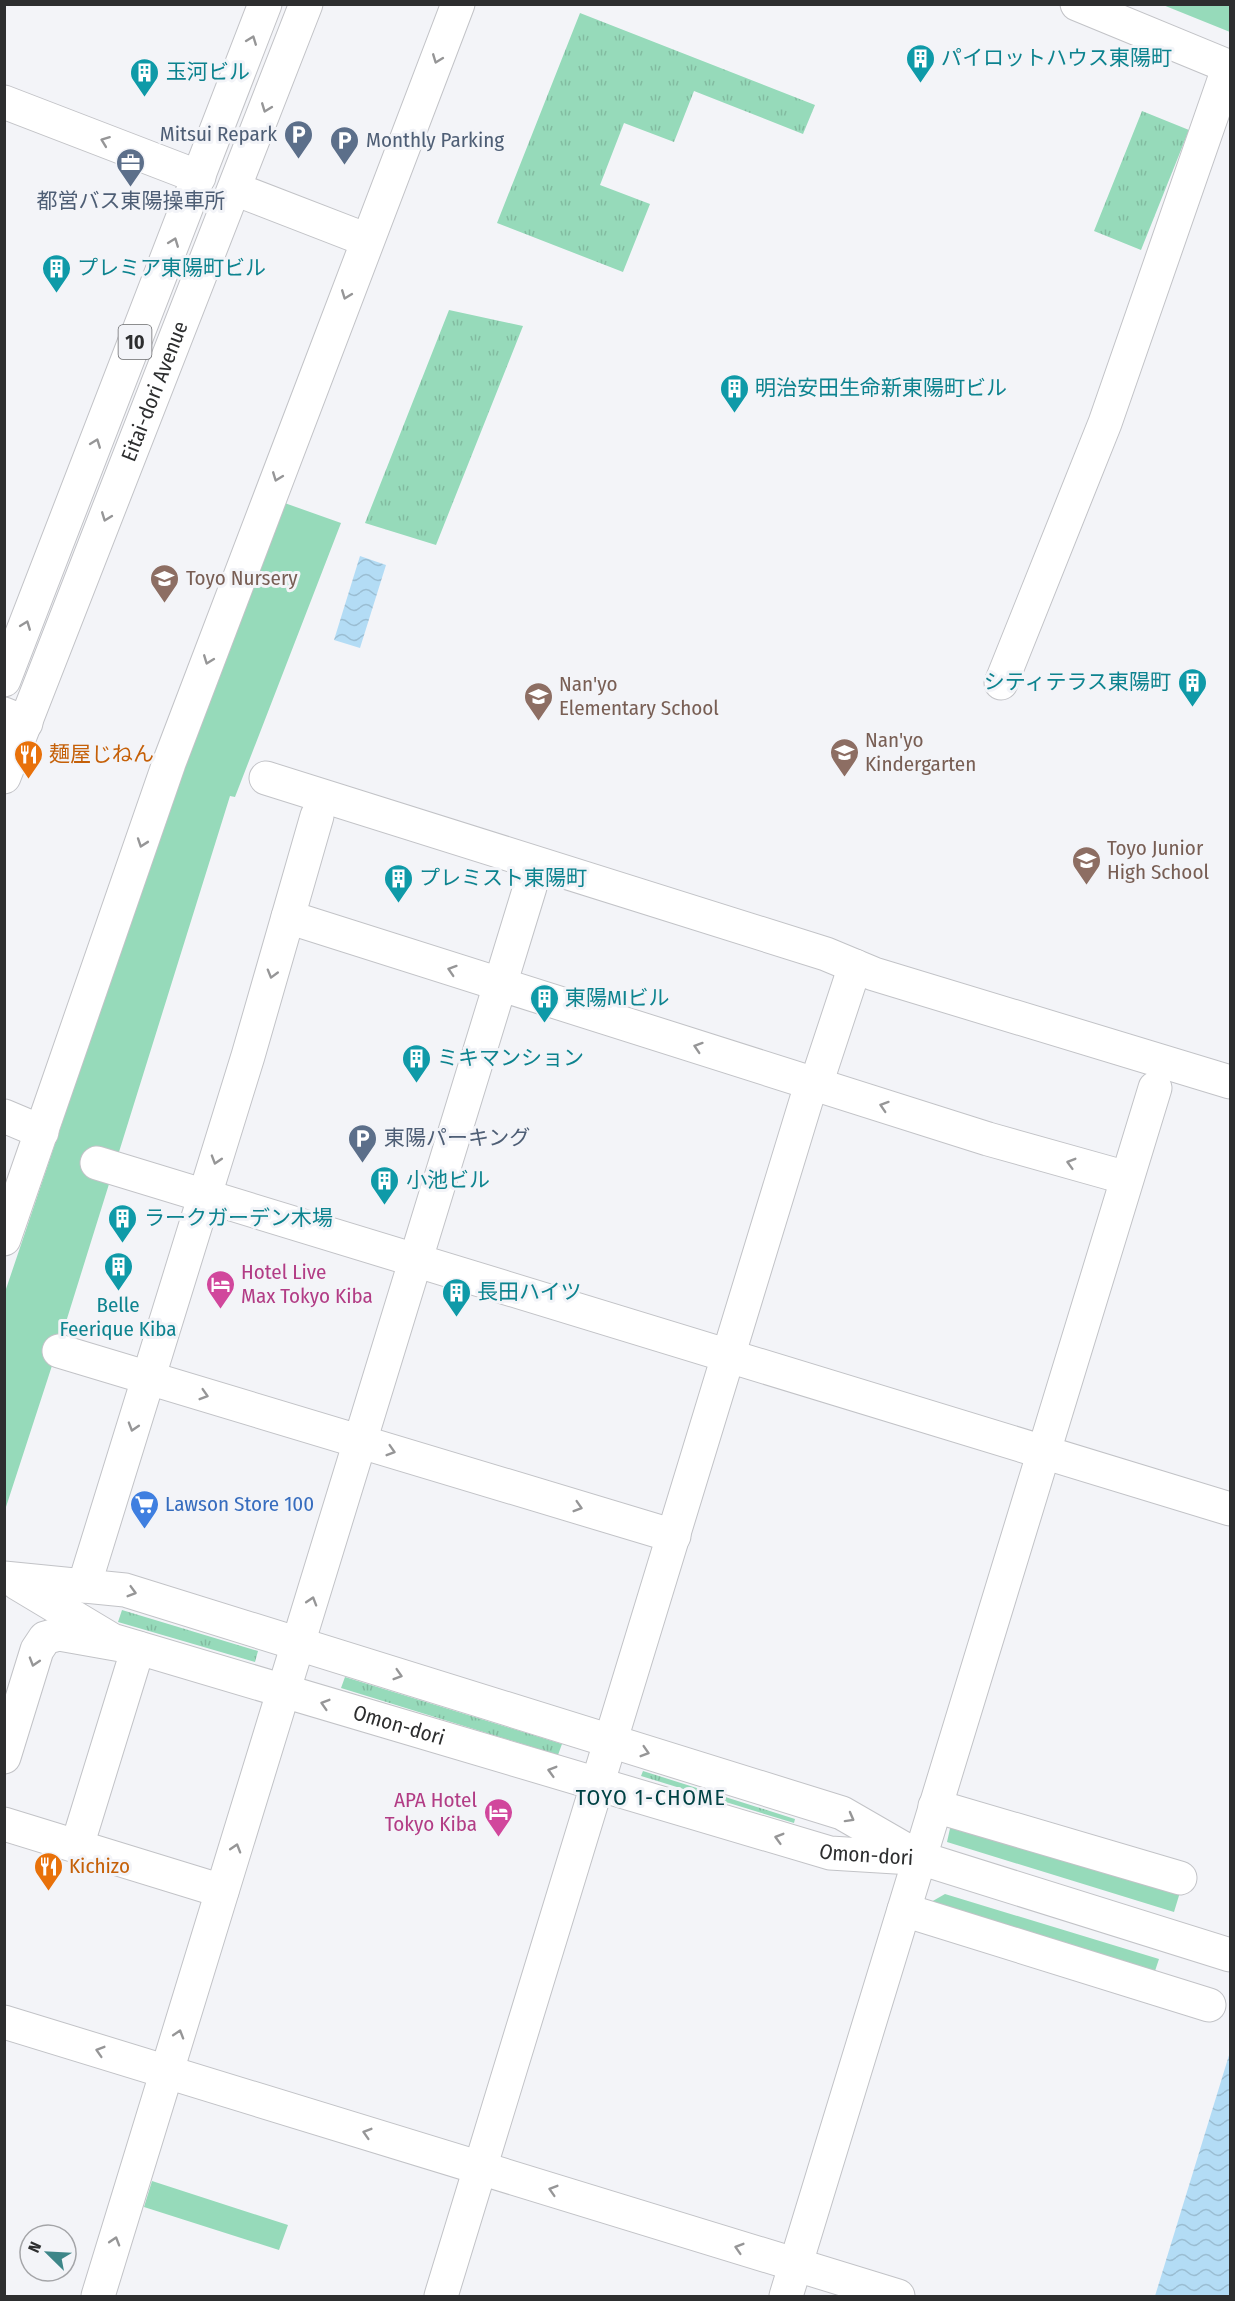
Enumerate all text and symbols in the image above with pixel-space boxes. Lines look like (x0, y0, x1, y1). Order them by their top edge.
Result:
one-way arrow (244, 35, 257, 46)
building icon: パイロットハウス東陽町 (904, 42, 936, 84)
place label: パイロットハウス東陽町 (941, 45, 1172, 71)
one-way arrow (432, 53, 444, 64)
building icon: 玉河ビル (129, 56, 161, 98)
place label: 玉河ビル (166, 59, 250, 85)
one-way arrow (261, 102, 273, 113)
parking icon: Mitsui Repark (282, 118, 314, 160)
place label: Mitsui Repark (160, 121, 277, 147)
parking icon: Monthly Parking (329, 124, 361, 166)
place label: Monthly Parking (366, 127, 504, 153)
one-way arrow (101, 136, 112, 148)
office icon: 都営バス東陽操車所 (115, 146, 147, 188)
place label: 都営バス東陽操車所 (37, 188, 226, 214)
one-way arrow (167, 237, 179, 248)
building icon: プレミア東陽町ビル (40, 252, 72, 294)
place label: プレミア東陽町ビル (77, 255, 266, 281)
one-way arrow (341, 289, 354, 300)
street label: Eitai-dori Avenue (116, 318, 194, 465)
road number: 10 (118, 325, 152, 359)
building icon: 明治安田生命新東陽町ビル (718, 372, 750, 414)
place label: 明治安田生命新東陽町ビル (755, 375, 1007, 401)
one-way arrow (89, 439, 101, 450)
one-way arrow (272, 471, 285, 482)
one-way arrow (101, 511, 113, 522)
school or university icon: Toyo Nursery (149, 562, 181, 604)
place label: Toyo Nursery (186, 565, 298, 591)
one-way arrow (18, 620, 31, 631)
one-way arrow (203, 654, 216, 664)
building icon: シティテラス東陽町 (1176, 666, 1208, 708)
place label: シティテラス東陽町 (984, 669, 1171, 695)
place label: Nan'yo Elementary School (559, 671, 719, 721)
school or university icon: Nan'yo Elementary School (522, 680, 554, 722)
place label: Nan'yo Kindergarten (865, 727, 976, 777)
school or university icon: Nan'yo Kindergarten (828, 736, 860, 778)
restaurant icon: 麺屋じねん (12, 738, 44, 780)
place label: 麺屋じねん (49, 741, 154, 767)
place label: Toyo Junior High School (1107, 835, 1209, 885)
one-way arrow (136, 837, 149, 848)
school or university icon: Toyo Junior High School (1070, 844, 1102, 886)
building icon: プレミスト東陽町 (382, 862, 414, 904)
place label: プレミスト東陽町 (419, 865, 587, 891)
one-way arrow (447, 964, 458, 977)
one-way arrow (267, 968, 279, 978)
building icon: 東陽MIビル (528, 982, 560, 1024)
place label: 東陽MIビル (565, 985, 669, 1011)
building icon: ミキマンション (400, 1042, 432, 1084)
one-way arrow (693, 1042, 704, 1055)
place label: ミキマンション (437, 1045, 584, 1071)
one-way arrow (879, 1101, 890, 1114)
parking icon: 東陽パーキング (347, 1122, 379, 1164)
place label: 東陽パーキング (384, 1125, 530, 1151)
one-way arrow (211, 1154, 223, 1165)
one-way arrow (1066, 1157, 1076, 1170)
building icon: 小池ビル (369, 1164, 401, 1206)
place label: 小池ビル (406, 1167, 490, 1193)
building icon: ラークガーデン木場 (107, 1202, 139, 1244)
place label: ラークガーデン木場 (144, 1205, 333, 1231)
building icon: Belle Feerique Kiba (102, 1250, 134, 1292)
place label: Hotel Live Max Tokyo Kiba (241, 1259, 373, 1309)
hotel icon: Hotel Live Max Tokyo Kiba (204, 1268, 236, 1310)
building icon: 長田ハイツ (440, 1276, 472, 1318)
place label: 長田ハイツ (477, 1279, 582, 1305)
place label: Belle Feerique Kiba (59, 1292, 177, 1342)
one-way arrow (198, 1388, 209, 1400)
one-way arrow (128, 1421, 140, 1432)
one-way arrow (385, 1444, 396, 1456)
supermarket icon: Lawson Store 100 (128, 1488, 160, 1530)
place label: Lawson Store 100 (165, 1491, 314, 1517)
one-way arrow (572, 1500, 583, 1512)
one-way arrow (126, 1585, 137, 1597)
one-way arrow (304, 1596, 317, 1607)
one-way arrow (29, 1656, 41, 1667)
one-way arrow (392, 1668, 403, 1680)
one-way arrow (320, 1699, 331, 1711)
street label: Omon-dori (350, 1699, 448, 1751)
one-way arrow (639, 1744, 650, 1757)
one-way arrow (547, 1766, 558, 1778)
district label: TOYO 1-CHOME (576, 1784, 726, 1811)
place label: APA Hotel Tokyo Kiba (385, 1787, 477, 1837)
hotel icon: APA Hotel Tokyo Kiba (482, 1796, 514, 1838)
one-way arrow (844, 1811, 854, 1822)
one-way arrow (774, 1833, 785, 1845)
street label: Omon-dori (816, 1837, 914, 1871)
one-way arrow (229, 1843, 241, 1854)
restaurant icon: Kichizo (32, 1850, 64, 1892)
place label: Kichizo (69, 1853, 130, 1879)
one-way arrow (172, 2029, 184, 2040)
one-way arrow (95, 2046, 106, 2058)
one-way arrow (362, 2128, 373, 2140)
one-way arrow (548, 2185, 559, 2198)
north arrow (18, 2223, 78, 2283)
one-way arrow (108, 2236, 120, 2246)
text: N (24, 2239, 45, 2255)
one-way arrow (734, 2243, 745, 2255)

